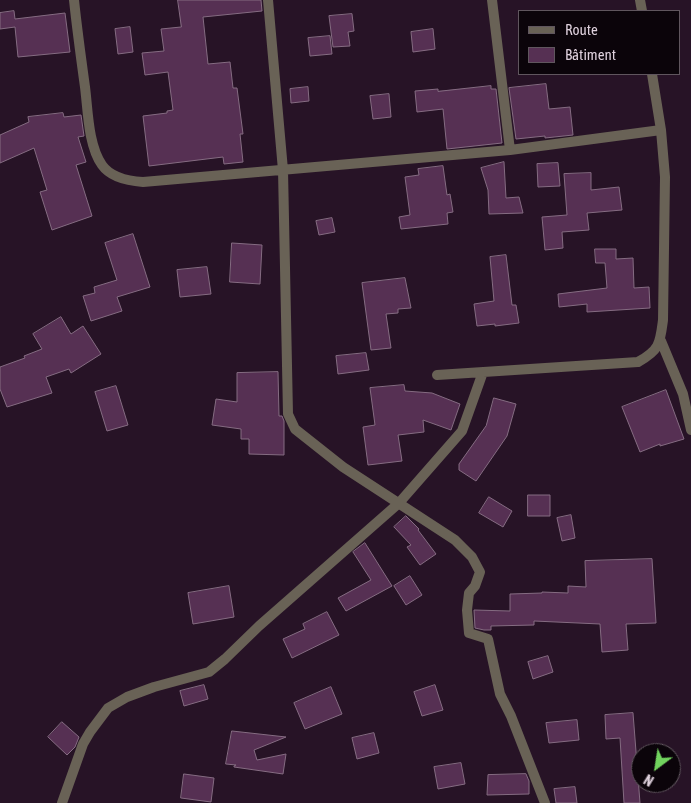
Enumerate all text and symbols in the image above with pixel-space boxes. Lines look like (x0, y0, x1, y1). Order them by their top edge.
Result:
legend (518, 10, 681, 75)
text: Route (565, 21, 598, 38)
text: Bâtiment (565, 46, 616, 63)
north arrow (631, 743, 681, 793)
text: N (641, 771, 656, 789)

